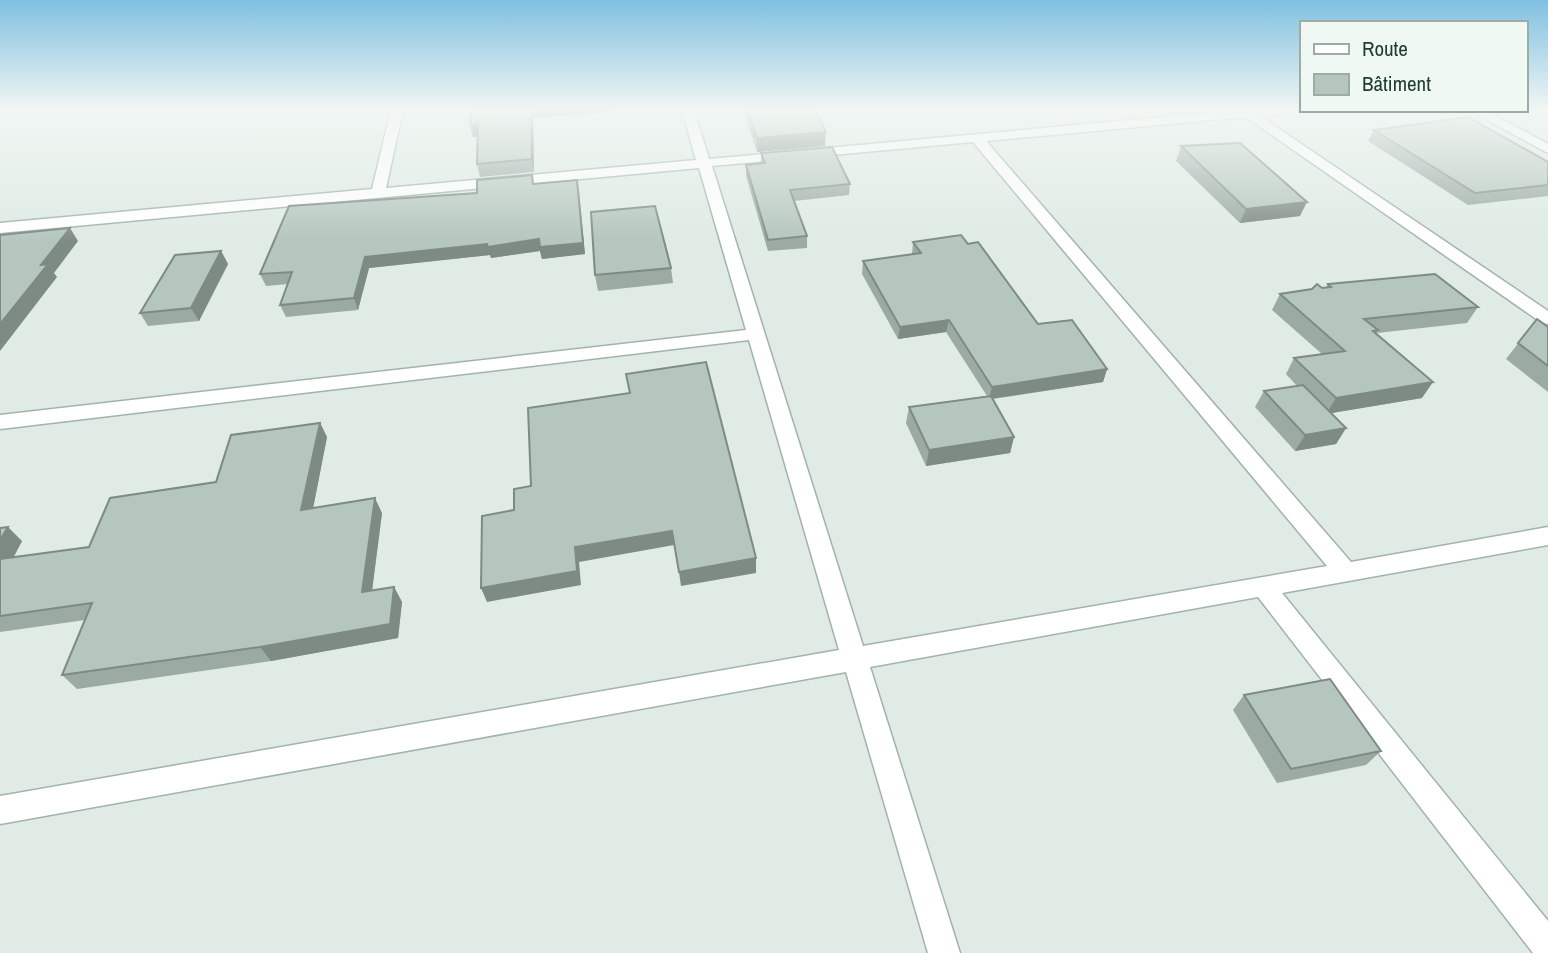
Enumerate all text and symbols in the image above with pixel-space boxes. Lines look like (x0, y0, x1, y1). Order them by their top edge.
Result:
legend (1300, 21, 1527, 112)
text: Route (1362, 34, 1408, 63)
text: Bâtiment (1362, 69, 1431, 98)

